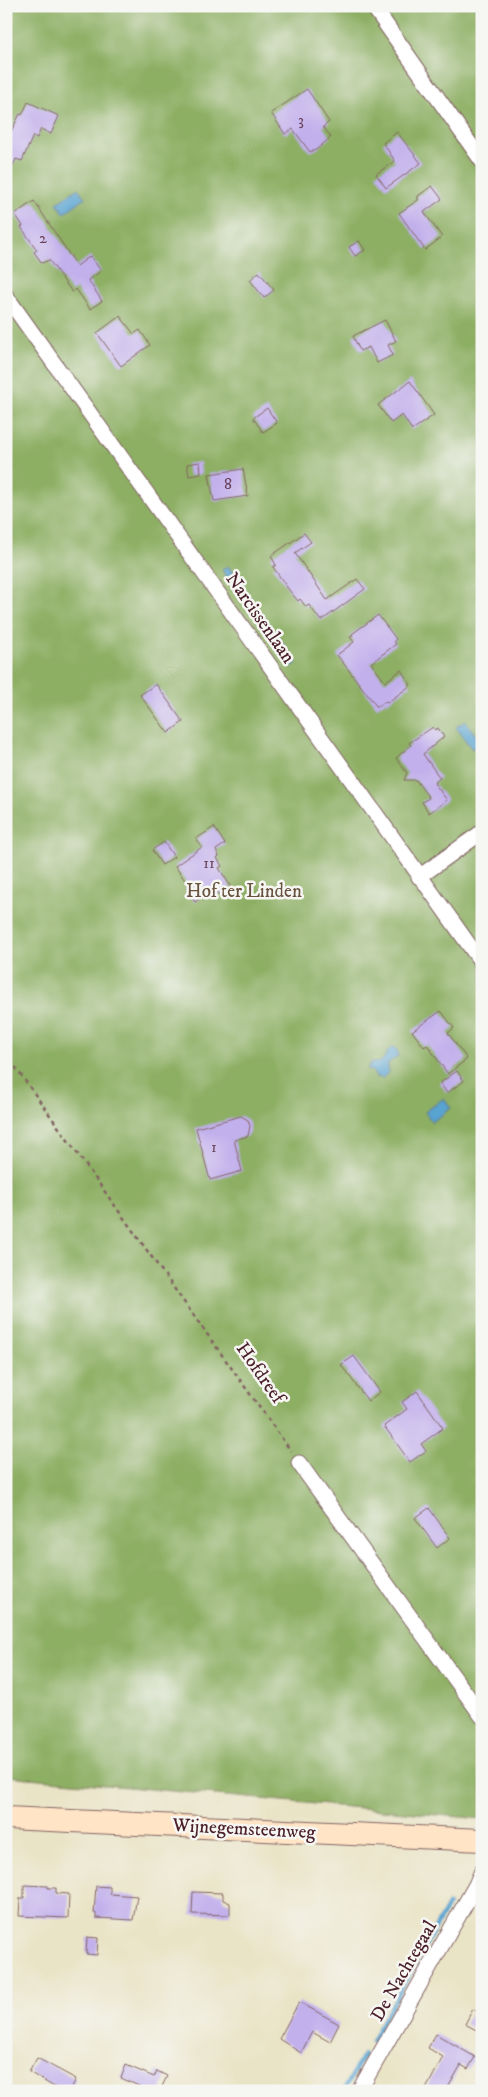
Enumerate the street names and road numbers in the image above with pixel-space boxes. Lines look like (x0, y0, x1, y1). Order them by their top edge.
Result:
street label: Narcissenlaan (220, 568, 300, 668)
street label: Hofdreef (231, 1338, 291, 1410)
street label: Wijnegemsteenweg (171, 1814, 317, 1844)
street label: De Nachtegaal (366, 1916, 442, 2025)

